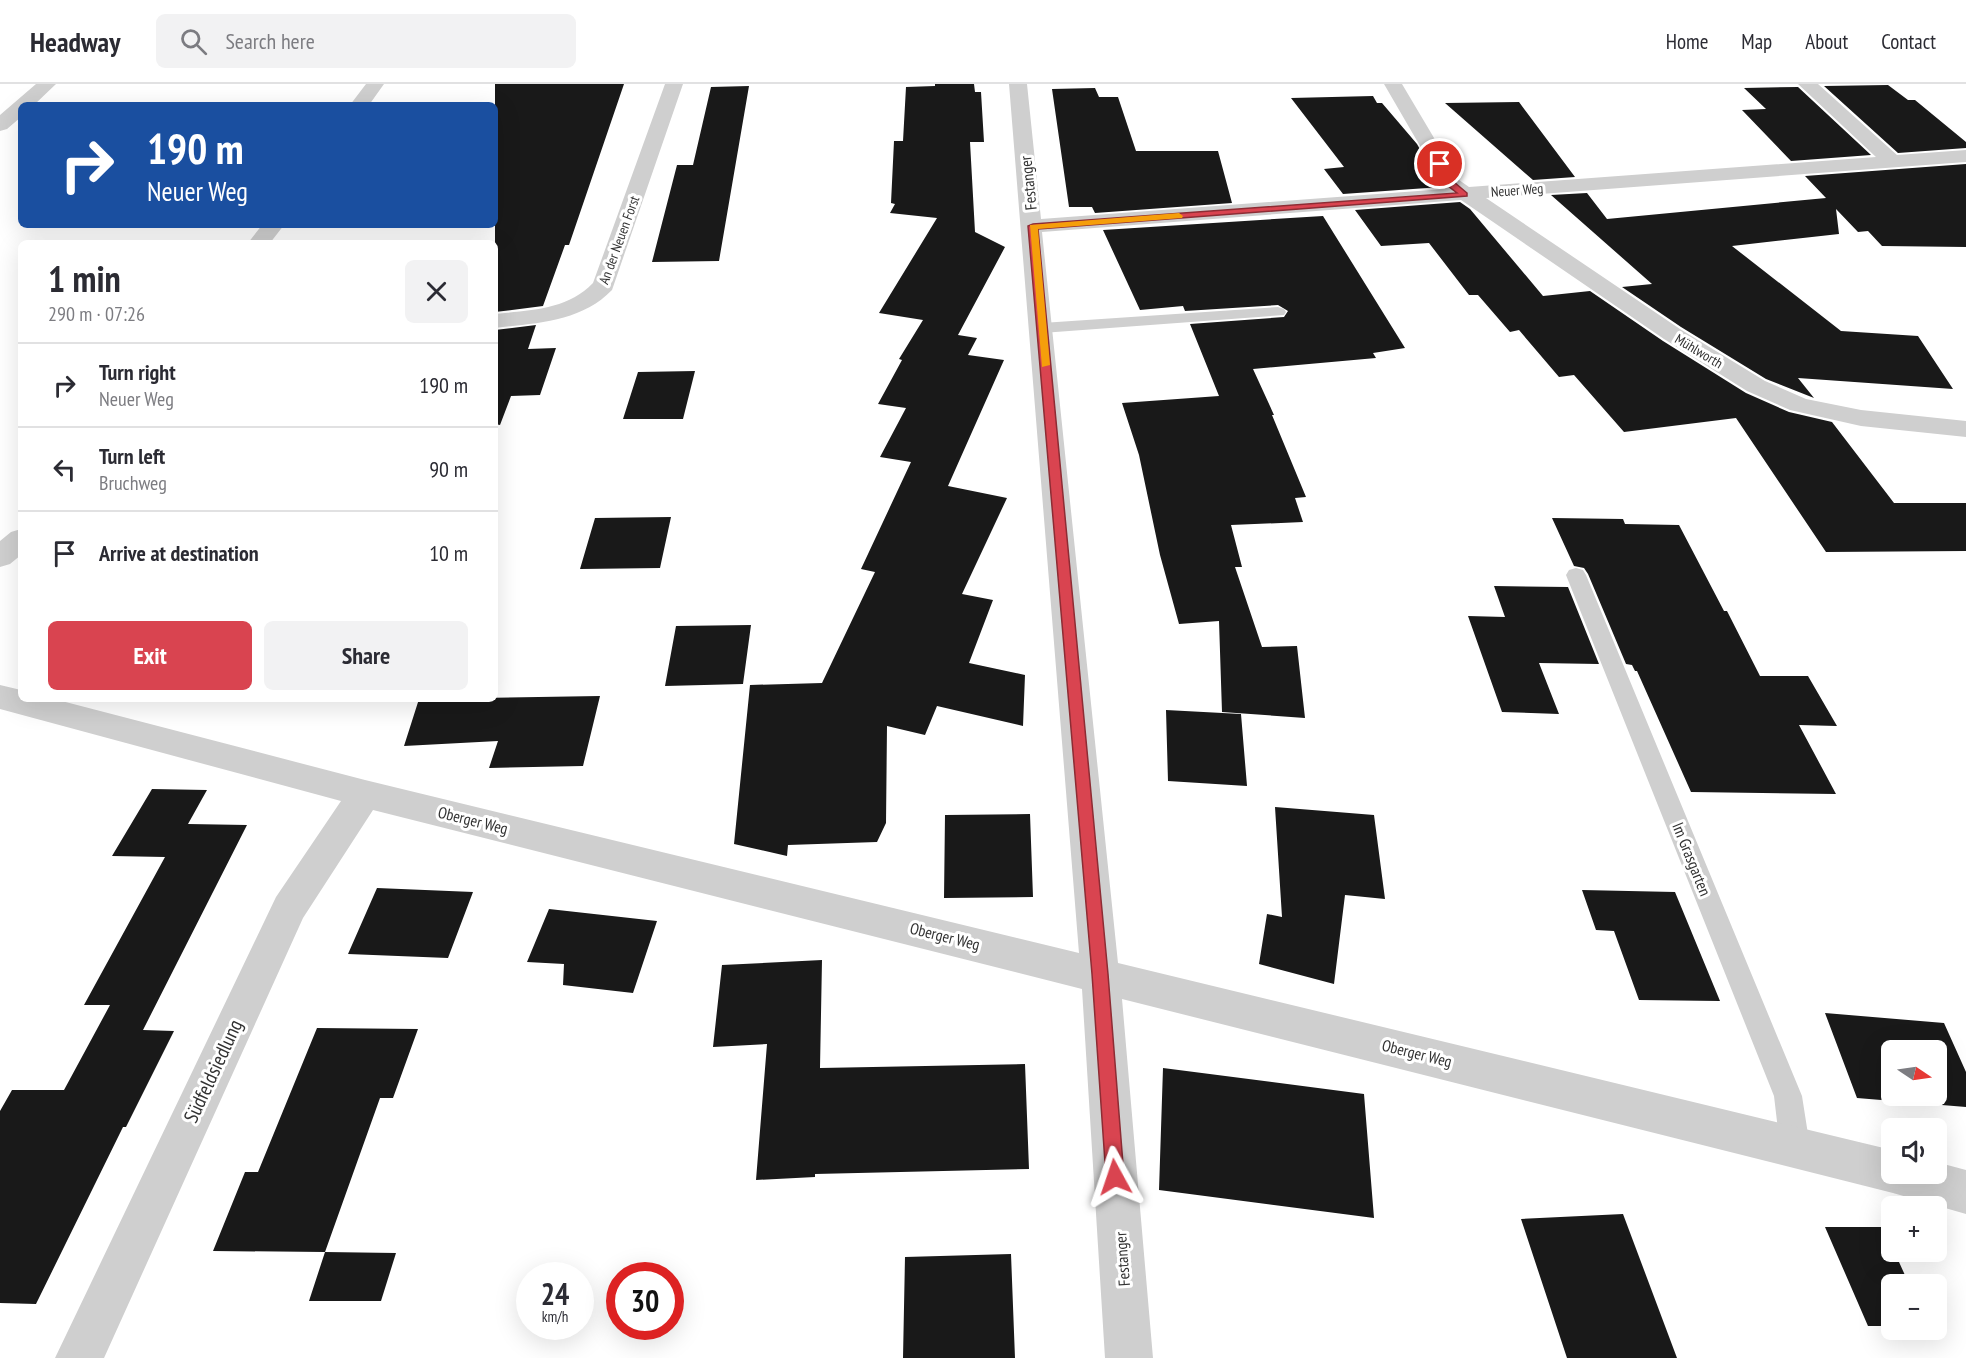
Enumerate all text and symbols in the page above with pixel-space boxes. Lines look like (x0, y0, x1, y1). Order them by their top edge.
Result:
search box (156, 14, 576, 68)
text: Headway (30, 23, 120, 60)
icon: search (177, 25, 210, 58)
text: Search here (225, 27, 315, 55)
text: Home (1666, 28, 1708, 55)
text: Map (1741, 28, 1772, 55)
text: About (1805, 28, 1848, 55)
text: Contact (1881, 28, 1936, 55)
text: 190 m (147, 121, 244, 176)
icon: right (48, 126, 126, 204)
pin (1414, 138, 1465, 189)
icon: arrive (1423, 147, 1456, 180)
street label: Festanger (1015, 154, 1041, 211)
text: Neuer Weg (147, 174, 248, 208)
street label: Neuer Weg (1490, 179, 1544, 201)
street label: An der Neuen Forst (595, 193, 643, 287)
text: 1 min (48, 255, 121, 302)
button: close (405, 260, 468, 323)
text: 290 m · 07:26 (48, 301, 145, 327)
street label: Mühlworth (1672, 330, 1726, 372)
text: Turn right (99, 358, 176, 386)
icon: right (48, 369, 81, 402)
text: 190 m (419, 371, 468, 399)
text: Neuer Weg (99, 386, 174, 412)
text: Turn left (99, 442, 165, 470)
icon: left (48, 453, 81, 486)
text: 90 m (429, 455, 468, 483)
text: Bruchweg (99, 470, 167, 496)
icon: arrive (48, 537, 81, 570)
text: Arrive at destination (99, 539, 259, 567)
text: 10 m (429, 539, 468, 567)
button: Exit (48, 621, 252, 690)
button: Share (264, 621, 468, 690)
street label: Oberger Weg (436, 802, 510, 838)
street label: Im Grasgarten (1668, 819, 1716, 899)
street label: Oberger Weg (908, 918, 982, 954)
street label: Südfeldsiedlung (178, 1015, 248, 1127)
street label: Oberger Weg (1380, 1035, 1454, 1071)
north arrow (1881, 1040, 1947, 1106)
map controls (1881, 1040, 1947, 1340)
button: sound (1881, 1118, 1947, 1184)
position arrow (1083, 1145, 1147, 1209)
button: + (1881, 1196, 1947, 1262)
street label: Festanger (1110, 1231, 1134, 1287)
speed limit sign: 30 (606, 1262, 684, 1340)
text: 24 (541, 1274, 569, 1313)
button: − (1881, 1274, 1947, 1340)
text: km/h (542, 1307, 568, 1326)

